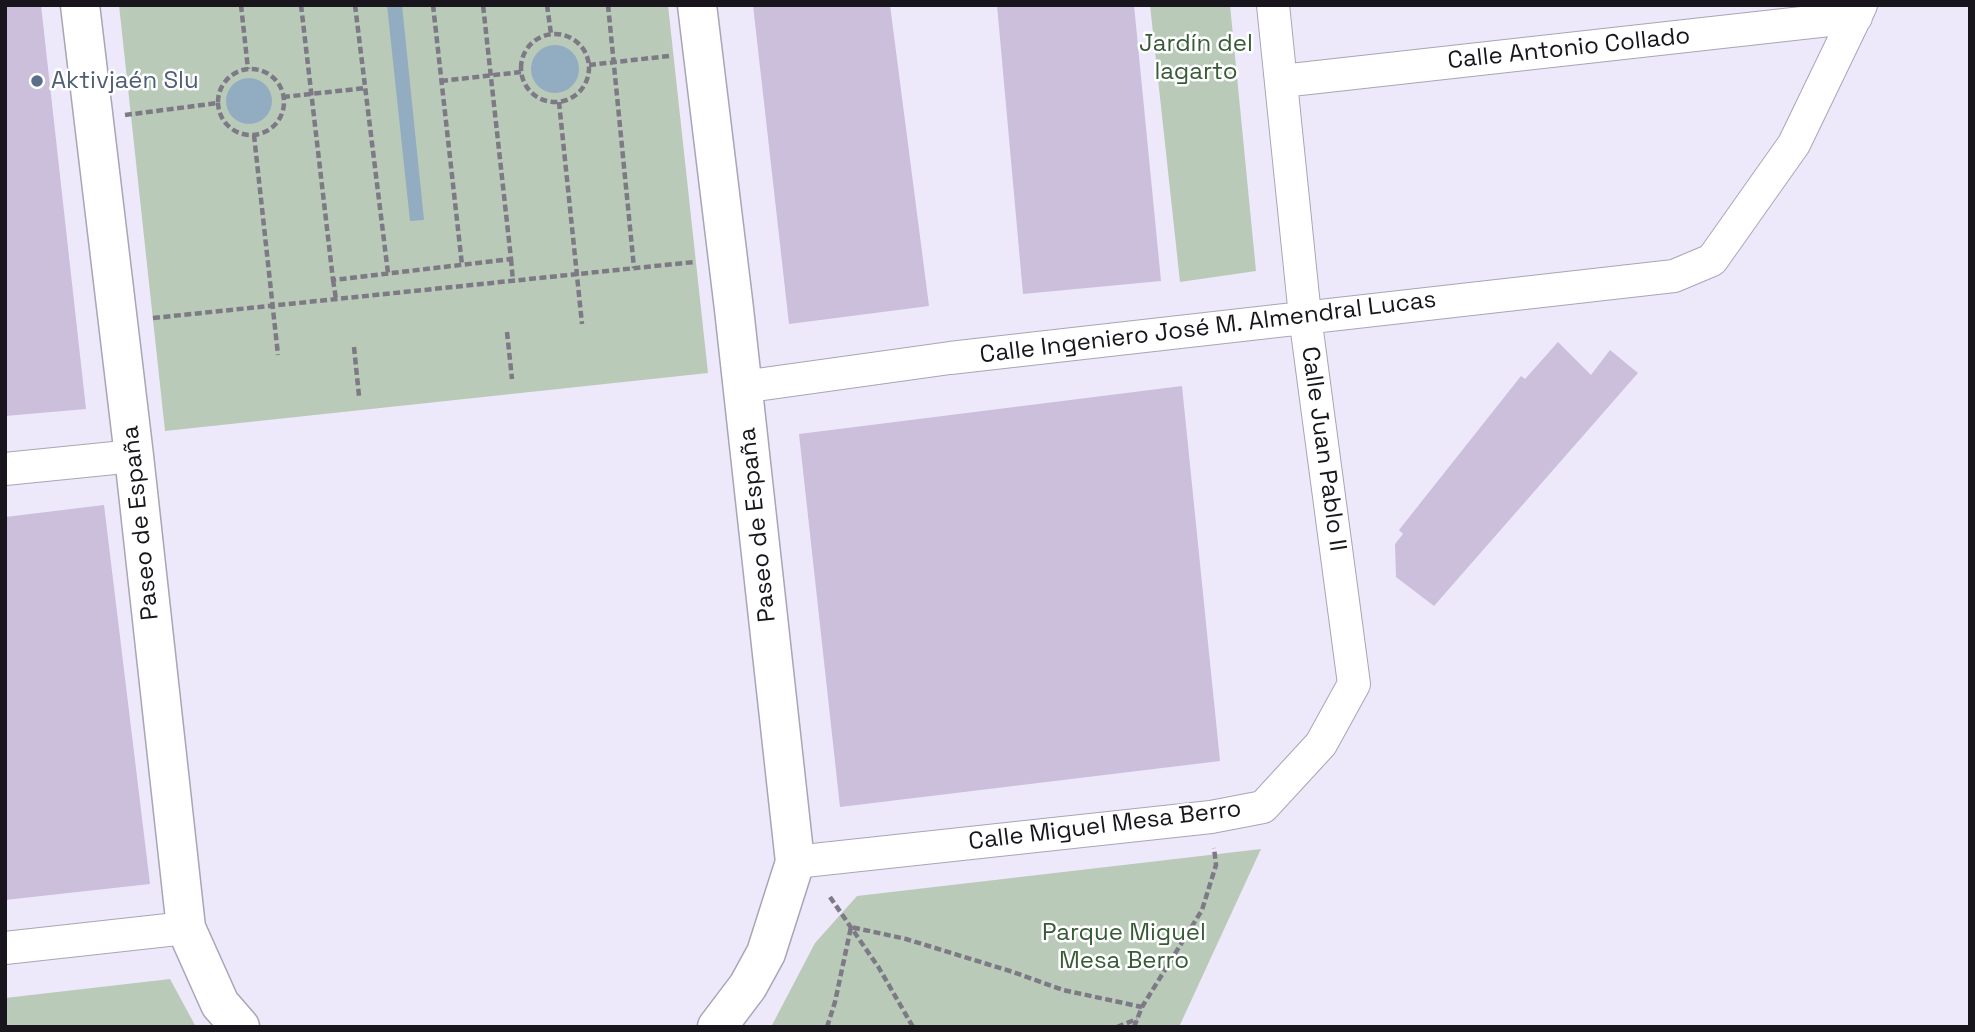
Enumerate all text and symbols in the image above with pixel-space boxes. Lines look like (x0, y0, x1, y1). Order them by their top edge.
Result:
street label: Calle Antonio Collado (1446, 22, 1692, 76)
park label: Jardín del lagarto (1139, 30, 1253, 86)
place label: Aktivjaén Slu (51, 67, 199, 95)
marker: Aktivjaén Slu (29, 73, 45, 89)
street label: Calle Ingeniero José M. Almendral Lucas (978, 286, 1438, 370)
street label: Calle Juan Pablo II (1294, 345, 1352, 553)
street label: Paseo de España (116, 424, 166, 622)
street label: Paseo de España (733, 426, 783, 624)
street label: Calle Miguel Mesa Berro (967, 795, 1243, 857)
park label: Parque Miguel Mesa Berro (1042, 919, 1206, 975)

